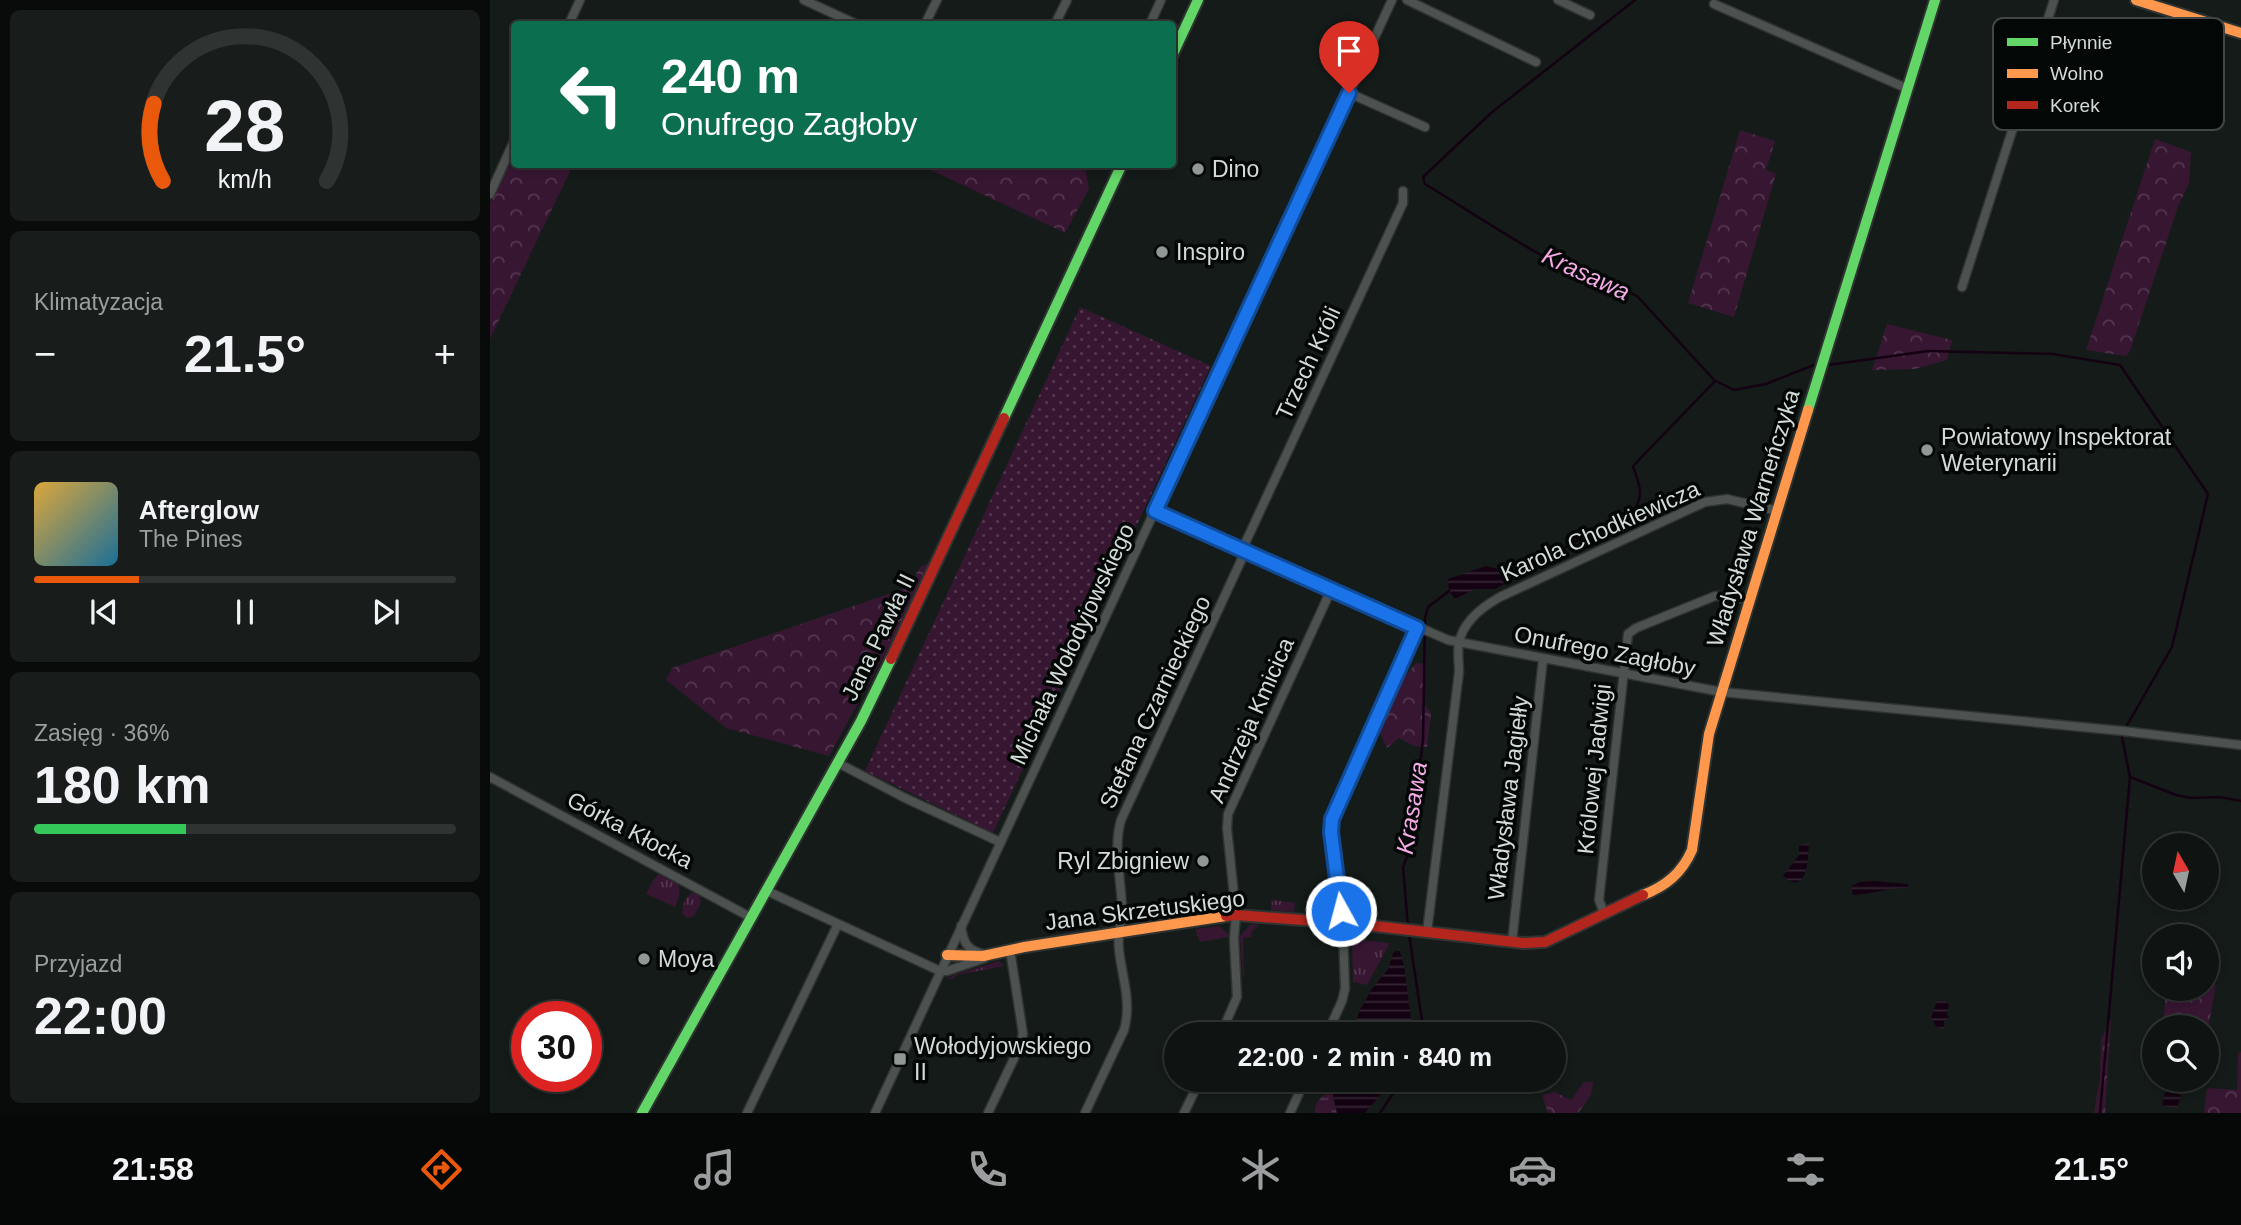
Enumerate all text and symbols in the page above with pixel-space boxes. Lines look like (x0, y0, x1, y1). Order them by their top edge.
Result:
legend (1993, 18, 2224, 130)
pin (1319, 21, 1379, 93)
icon: arrive (1330, 32, 1368, 70)
text: Płynnie (2050, 32, 2112, 53)
icon: left (546, 49, 637, 140)
text: 240 m (661, 49, 800, 103)
text: Wolno (2050, 63, 2104, 84)
text: 28 (205, 86, 285, 167)
text: Korek (2050, 95, 2100, 116)
text: Onufrego Zagłoby (661, 106, 917, 142)
place label: Dino (1212, 156, 1259, 182)
marker: Dino (1190, 161, 1206, 177)
text: km/h (218, 165, 272, 193)
place label: Inspiro (1176, 239, 1245, 265)
water label: Krasawa (1538, 242, 1634, 306)
marker: Inspiro (1154, 244, 1170, 260)
text: Klimatyzacja (34, 289, 163, 315)
street label: Trzech Króli (1270, 302, 1346, 424)
text: 21.5° (184, 325, 306, 383)
text: − (34, 333, 56, 375)
text: + (434, 333, 456, 375)
street label: Władysława Warneńczyka (1701, 386, 1805, 650)
place label: Powiatowy Inspektorat Weterynarii (1941, 424, 2172, 476)
marker: Powiatowy Inspektorat Weterynarii (1919, 442, 1935, 458)
street label: Karola Chodkiewicza (1497, 475, 1704, 587)
text: Afterglow (139, 495, 259, 525)
street label: Michała Wołodyjowskiego (1005, 519, 1139, 769)
text: The Pines (139, 526, 243, 552)
street label: Jana Pawła II (836, 569, 920, 705)
street label: Stefana Czarnieckiego (1094, 592, 1216, 812)
icon: previous (85, 593, 123, 631)
icon: pause (226, 593, 264, 631)
icon: next (367, 593, 405, 631)
street label: Onufrego Zagłoby (1512, 621, 1698, 681)
street label: Andrzeja Kmicica (1203, 633, 1299, 806)
street label: Królowej Jadwigi (1572, 682, 1616, 856)
street label: Władysława Jagiełły (1483, 694, 1534, 902)
text: Zasięg · 36% (34, 720, 170, 746)
text: 180 km (34, 756, 210, 814)
water label: Krasawa (1391, 760, 1432, 856)
street label: Górka Kłocka (563, 786, 697, 874)
north arrow (2142, 833, 2219, 910)
map controls (2142, 833, 2219, 1092)
place label: Ryl Zbigniew (1057, 848, 1189, 874)
marker: Ryl Zbigniew (1195, 853, 1211, 869)
position arrow (1304, 874, 1378, 948)
street label: Jana Skrzetuskiego (1044, 885, 1246, 935)
button: sound (2142, 924, 2219, 1001)
place label: Moya (658, 946, 714, 972)
text: Przyjazd (34, 951, 122, 977)
marker: Moya (636, 951, 652, 967)
text: 22:00 (34, 987, 167, 1045)
speed limit sign: 30 (511, 1001, 602, 1092)
button: search (2142, 1015, 2219, 1092)
place label: Wołodyjowskiego II (914, 1033, 1091, 1085)
text: 22:00 · 2 min · 840 m (1238, 1042, 1492, 1072)
marker: Wołodyjowskiego II (892, 1051, 908, 1067)
icon: directions (417, 1145, 466, 1194)
icon: music (690, 1145, 739, 1194)
icon: phone (963, 1145, 1012, 1194)
icon: climate (1236, 1145, 1285, 1194)
icon: car (1508, 1145, 1557, 1194)
icon: filters (1781, 1145, 1830, 1194)
text: 21:58 (112, 1151, 194, 1187)
text: 21.5° (2054, 1151, 2129, 1187)

